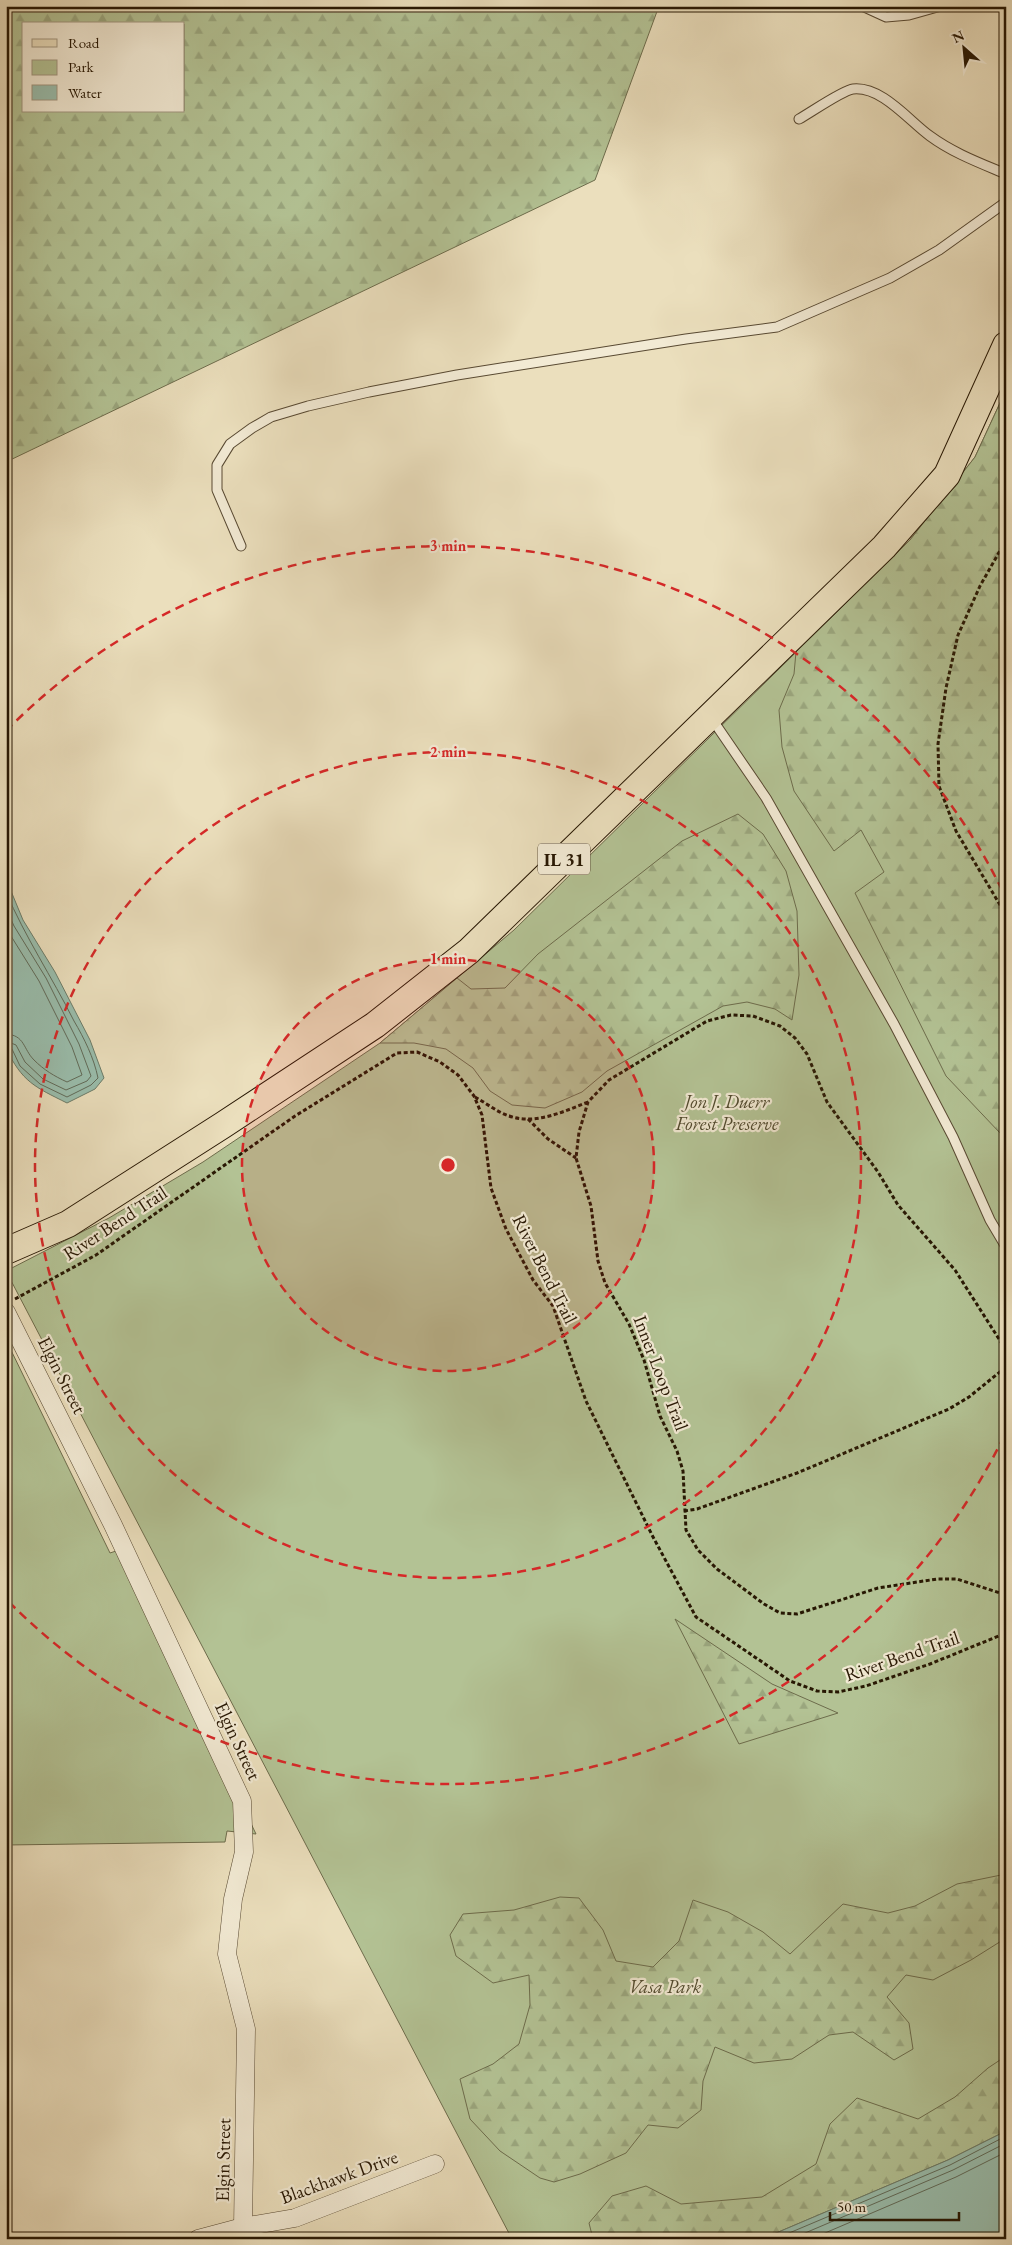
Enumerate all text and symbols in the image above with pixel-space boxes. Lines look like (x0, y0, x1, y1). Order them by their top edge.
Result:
legend (22, 22, 185, 112)
north arrow (940, 22, 990, 72)
text: N (949, 26, 968, 47)
text: Road (68, 33, 100, 52)
text: Park (68, 57, 95, 76)
text: Water (68, 83, 102, 102)
text: 3 min (430, 536, 467, 555)
text: 2 min (430, 742, 467, 761)
road number: IL 31 (538, 844, 590, 874)
text: 1 min (430, 949, 467, 968)
park label: Jon J. Duerr Forest Preserve (675, 1089, 779, 1136)
centre of rings (439, 1156, 457, 1174)
street label: River Bend Trail (58, 1180, 172, 1266)
street label: River Bend Trail (507, 1210, 583, 1328)
street label: Inner Loop Trail (628, 1312, 695, 1435)
street label: Elgin Street (32, 1332, 92, 1418)
street label: River Bend Trail (841, 1625, 963, 1687)
street label: Elgin Street (209, 1698, 267, 1784)
park label: Vasa Park (629, 1974, 702, 1999)
street label: Elgin Street (210, 2118, 236, 2202)
street label: Blackhawk Drive (277, 2144, 401, 2210)
scale bar (830, 2190, 958, 2222)
text: 50 m (837, 2197, 866, 2216)

